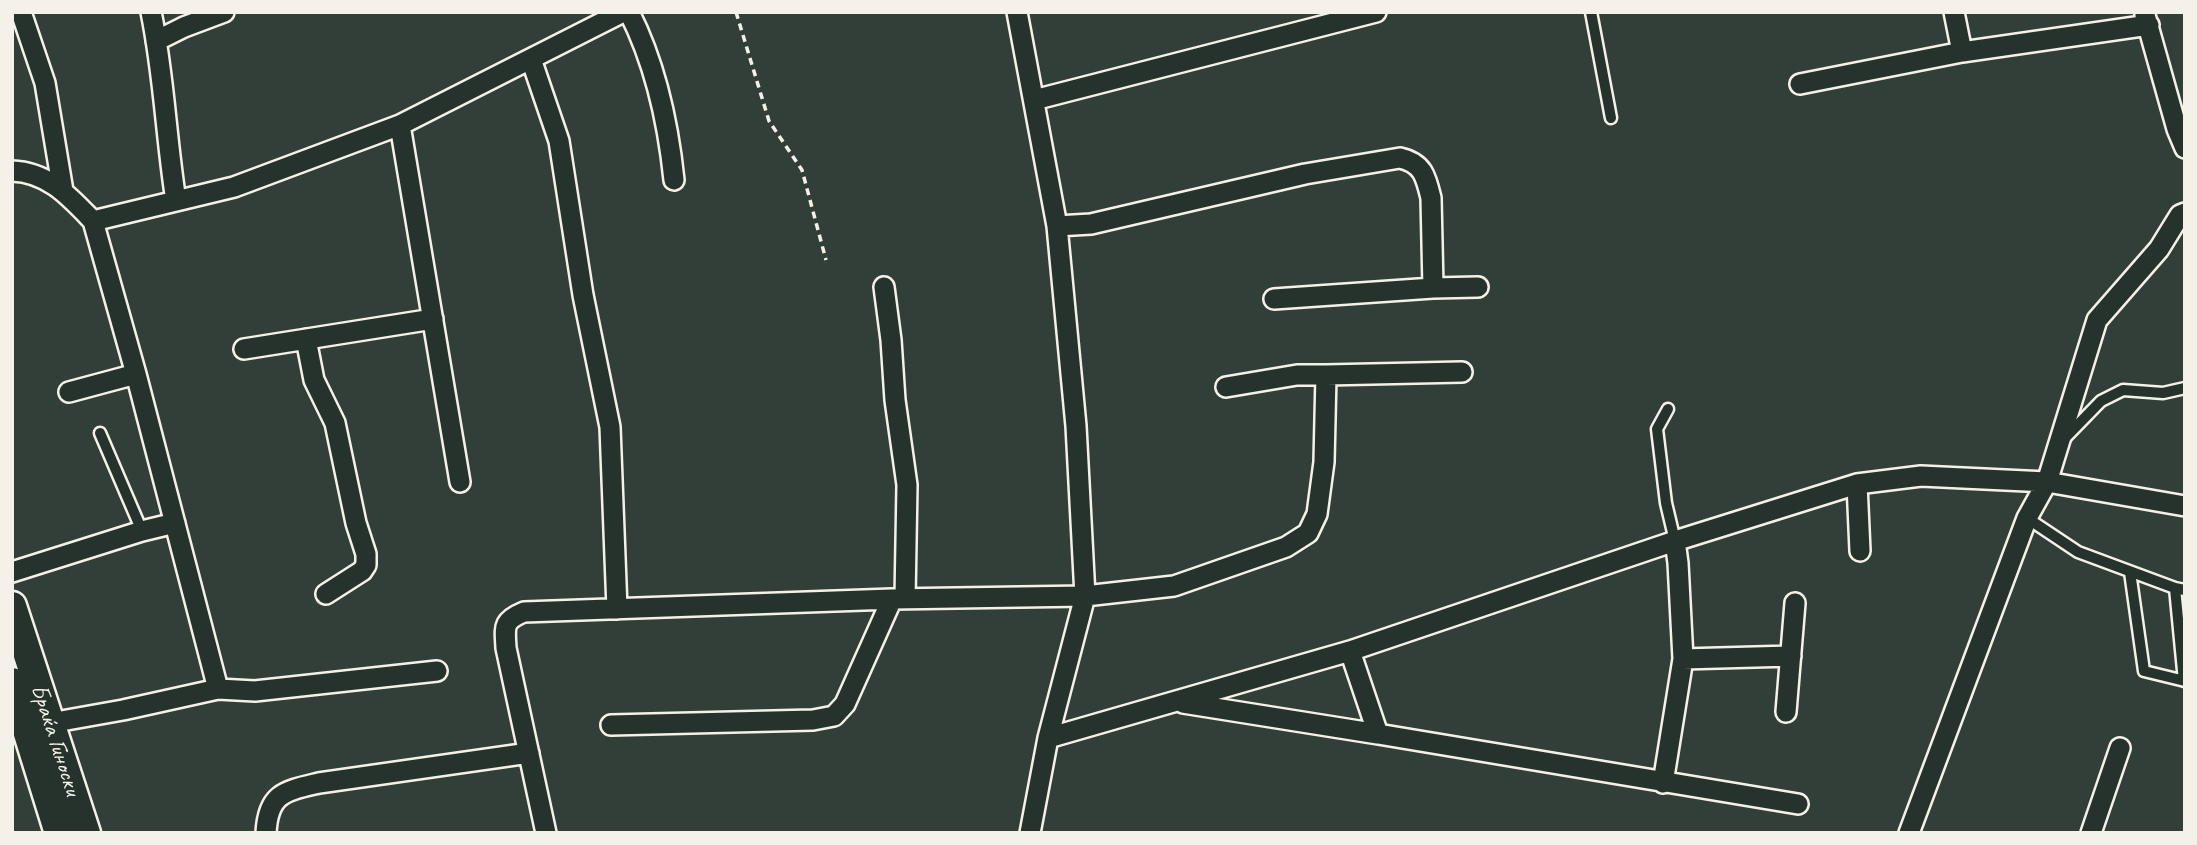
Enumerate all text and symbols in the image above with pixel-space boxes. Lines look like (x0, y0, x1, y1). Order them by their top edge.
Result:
street label: Браќа Гиноски (23, 681, 87, 799)

